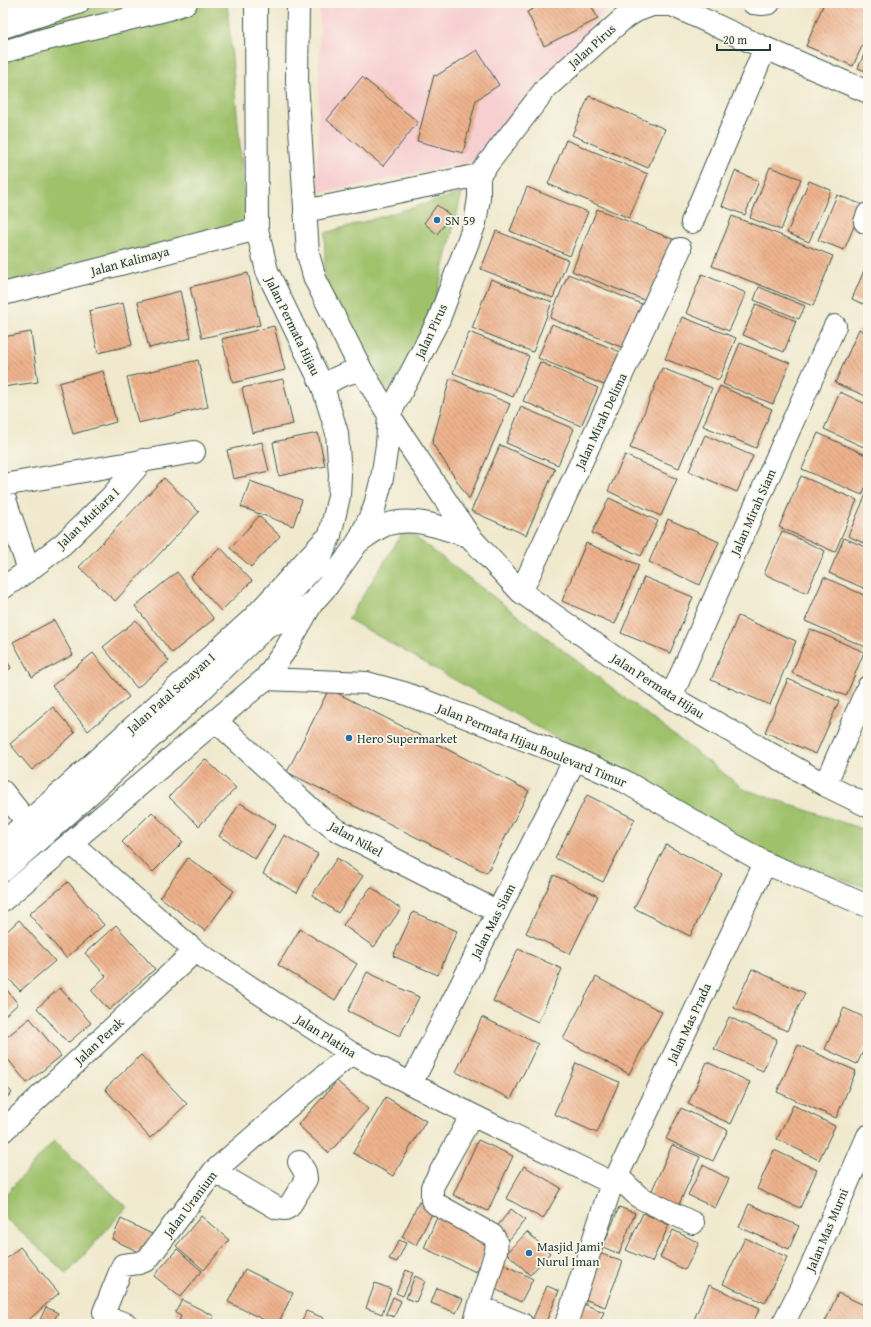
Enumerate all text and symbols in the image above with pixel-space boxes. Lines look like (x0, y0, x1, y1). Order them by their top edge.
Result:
street label: Jalan Pirus (562, 19, 620, 74)
scale bar (717, 26, 770, 52)
text: 20 m (723, 31, 747, 48)
place label: SN 59 (445, 211, 475, 230)
marker: SN 59 (432, 215, 442, 225)
street label: Jalan Kalimaya (87, 241, 172, 281)
street label: Jalan Permata Hijau (260, 272, 325, 379)
street label: Jalan Pirus (409, 301, 452, 363)
street label: Jalan Mirah Delima (570, 369, 632, 474)
street label: Jalan Mirah Siam (725, 465, 781, 560)
street label: Jalan Mutiara I (51, 483, 124, 554)
street label: Jalan Patal Senayan I (121, 648, 219, 739)
street label: Jalan Permata Hijau (606, 648, 708, 723)
street label: Jalan Permata Hijau Boulevard Timur (433, 697, 630, 792)
place label: Hero Supermarket (357, 729, 458, 748)
marker: Hero Supermarket (344, 733, 354, 743)
street label: Jalan Nikel (324, 816, 386, 862)
street label: Jalan Mas Siam (465, 880, 520, 964)
street label: Jalan Mas Prada (661, 979, 716, 1068)
street label: Jalan Platina (290, 1009, 361, 1063)
street label: Jalan Perak (69, 1013, 128, 1070)
street label: Jalan Uranium (158, 1167, 222, 1243)
street label: Jalan Mas Murni (800, 1185, 853, 1277)
place label: Masjid Jami' Nurul Iman (537, 1237, 604, 1271)
marker: Masjid Jami' Nurul Iman (524, 1248, 534, 1258)

